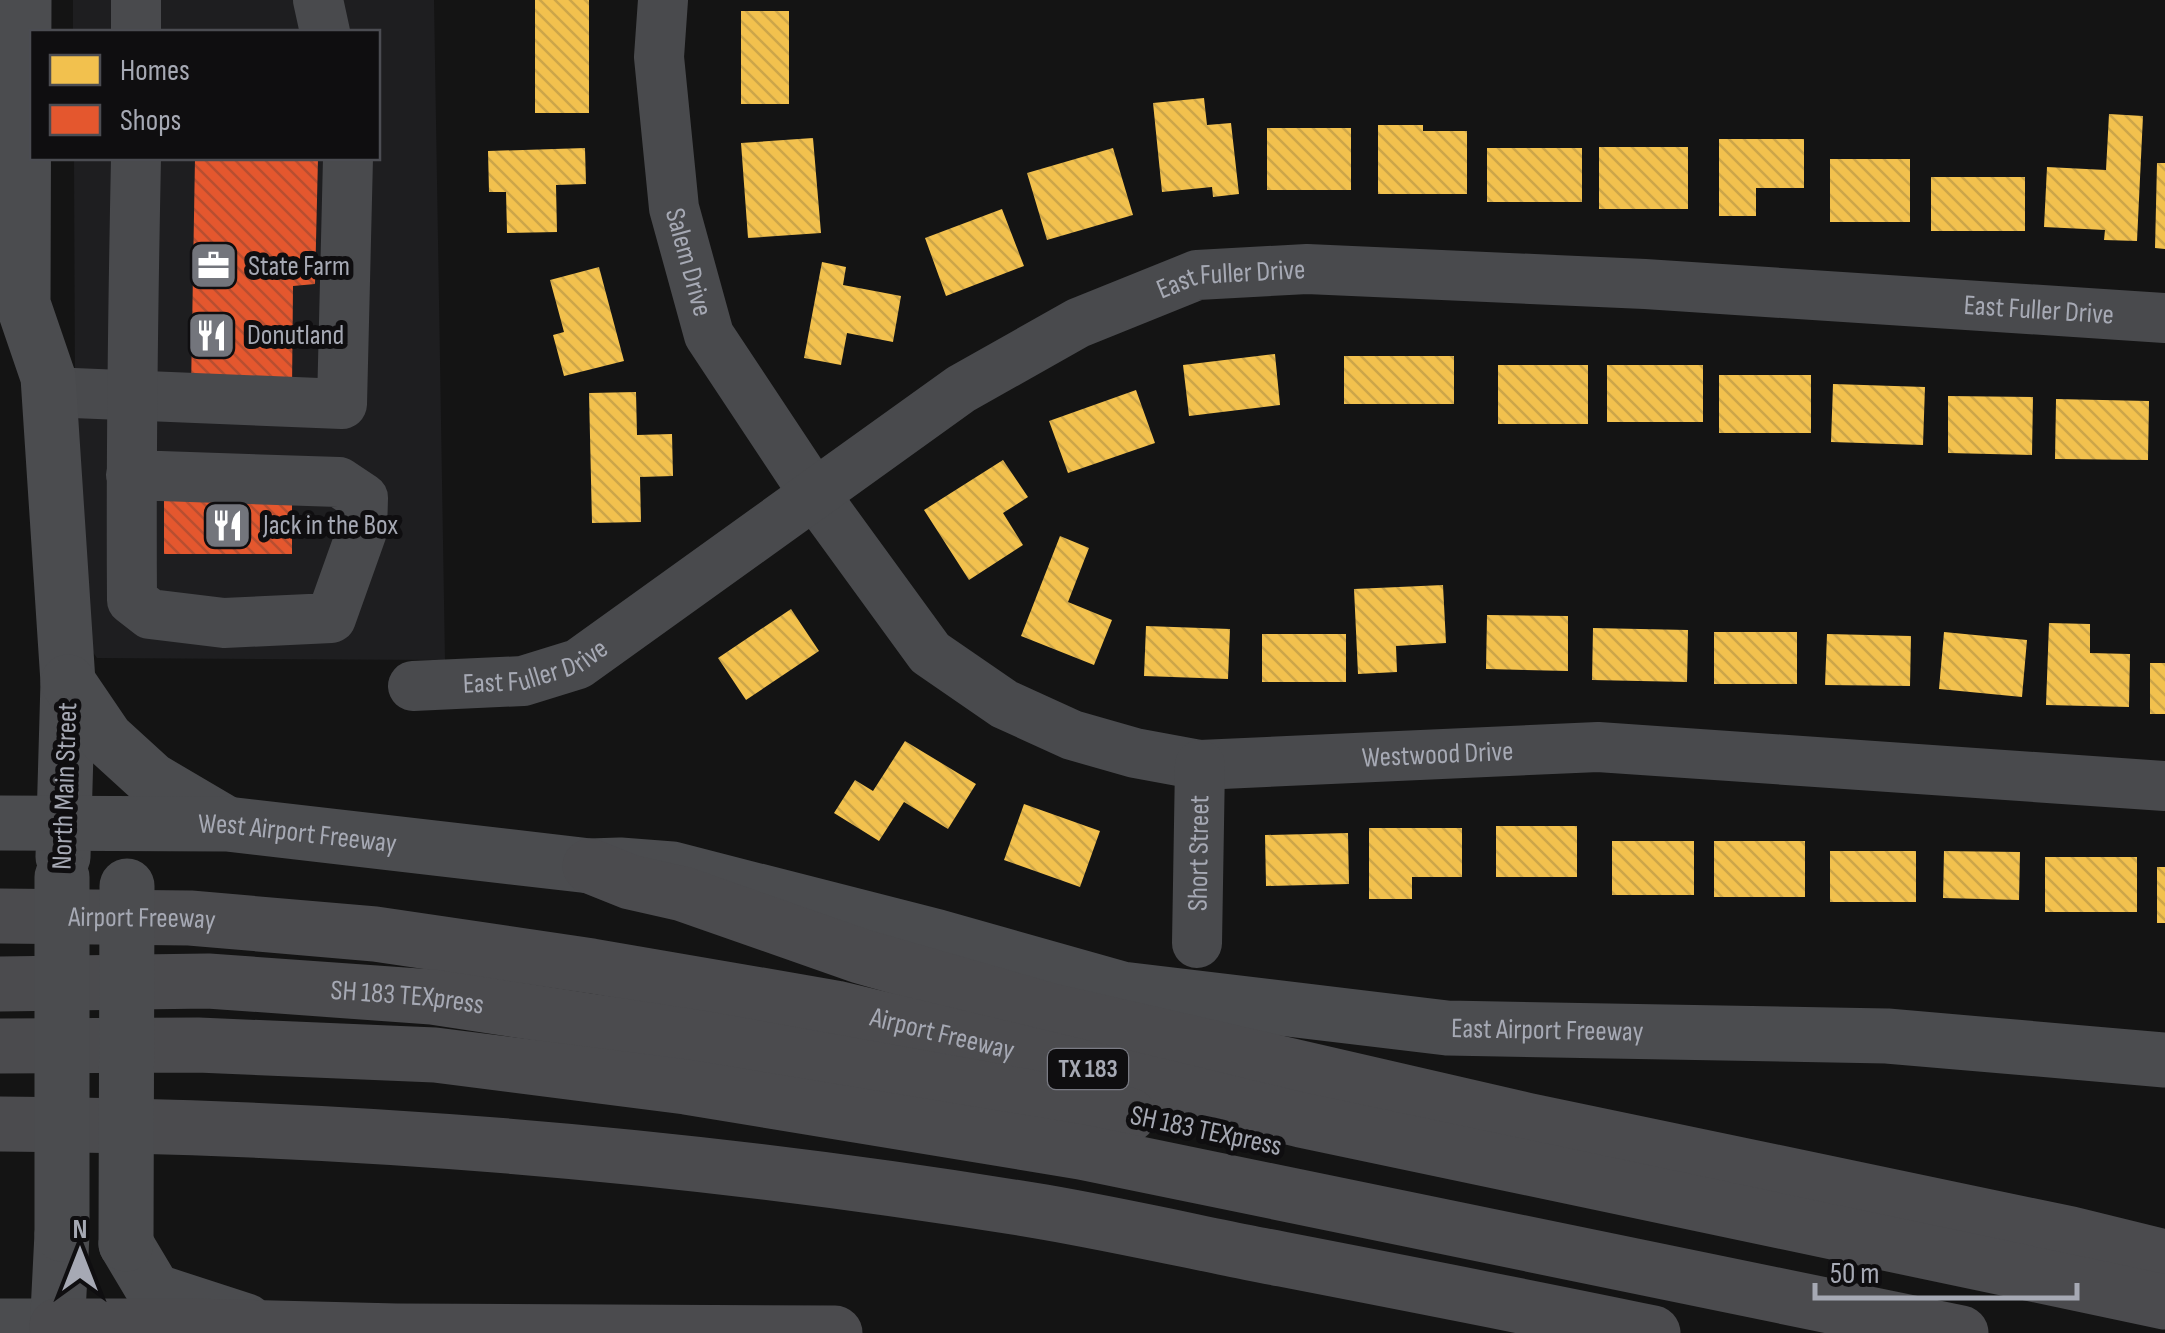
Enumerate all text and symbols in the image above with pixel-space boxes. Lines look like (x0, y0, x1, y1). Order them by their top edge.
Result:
legend (30, 30, 380, 160)
text: Homes (120, 53, 190, 89)
text: Shops (120, 103, 181, 139)
street label: Salem Drive (658, 204, 720, 320)
office icon: State Farm (187, 240, 239, 292)
place label: State Farm (248, 250, 350, 283)
street label: East Fuller Drive (1152, 253, 1306, 306)
street label: East Fuller Drive (1963, 288, 2115, 331)
restaurant icon: Donutland (186, 309, 238, 361)
place label: Donutland (247, 319, 344, 352)
restaurant icon: Jack in the Box (202, 499, 254, 551)
place label: Jack in the Box (262, 509, 398, 542)
street label: East Fuller Drive (462, 632, 614, 700)
street label: North Main Street (46, 702, 84, 870)
street label: Westwood Drive (1361, 734, 1514, 774)
street label: Short Street (1181, 795, 1216, 911)
street label: West Airport Freeway (198, 807, 399, 860)
street label: Airport Freeway (67, 900, 217, 937)
street label: SH 183 TEXpress (329, 973, 486, 1021)
street label: Airport Freeway (866, 1000, 1018, 1067)
street label: East Airport Freeway (1451, 1012, 1644, 1048)
road number: TX 183 (1048, 1049, 1128, 1089)
street label: SH 183 TEXpress (1127, 1099, 1285, 1163)
north arrow (30, 1203, 130, 1303)
text: N (73, 1213, 87, 1246)
scale bar (1815, 1238, 2078, 1300)
text: 50 m (1830, 1256, 1879, 1292)

